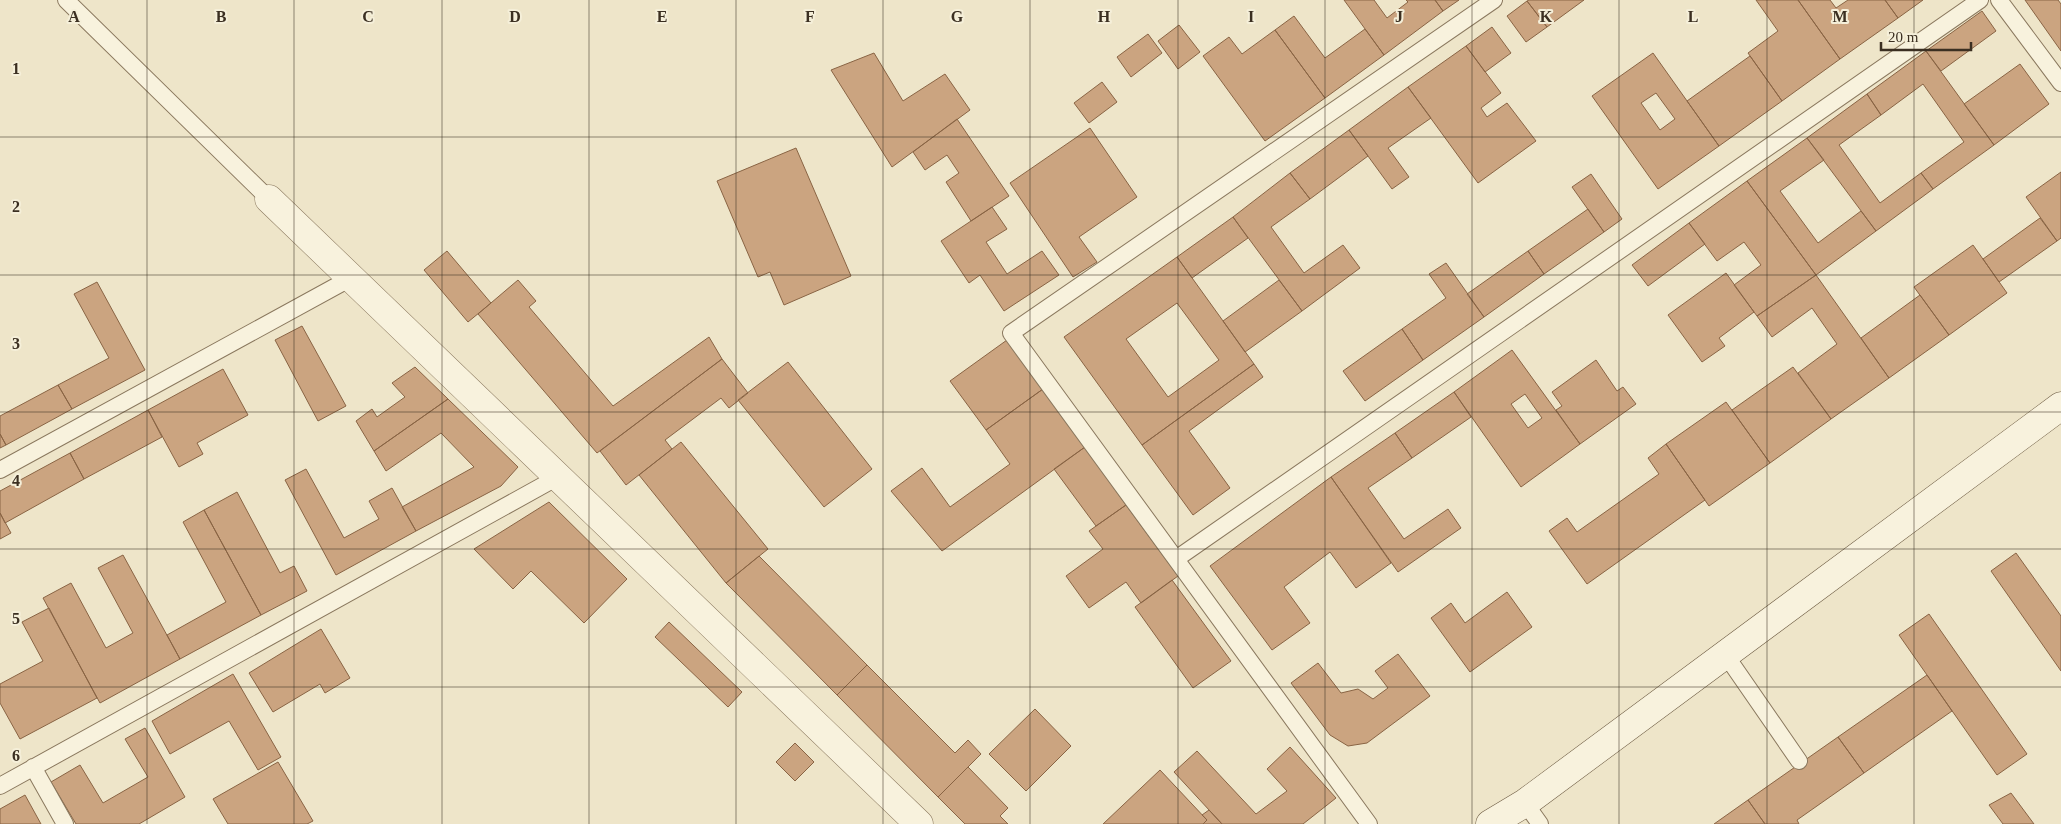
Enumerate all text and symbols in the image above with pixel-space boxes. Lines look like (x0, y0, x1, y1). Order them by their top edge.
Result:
text: A (68, 8, 80, 25)
text: B (216, 8, 227, 25)
text: C (362, 8, 374, 25)
text: D (509, 8, 521, 25)
text: E (657, 8, 667, 25)
text: F (805, 8, 815, 25)
text: G (951, 8, 964, 25)
text: H (1098, 8, 1111, 25)
text: I (1248, 8, 1254, 25)
text: J (1395, 8, 1403, 25)
text: K (1540, 8, 1553, 25)
text: L (1688, 8, 1698, 25)
text: M (1832, 8, 1848, 25)
scale bar (1881, 20, 1971, 52)
text: 20 m (1888, 29, 1919, 45)
text: 1 (12, 60, 20, 77)
text: 2 (12, 198, 20, 215)
text: 3 (12, 335, 20, 352)
text: 4 (12, 472, 20, 489)
text: 5 (12, 610, 20, 627)
text: 6 (12, 747, 20, 764)

